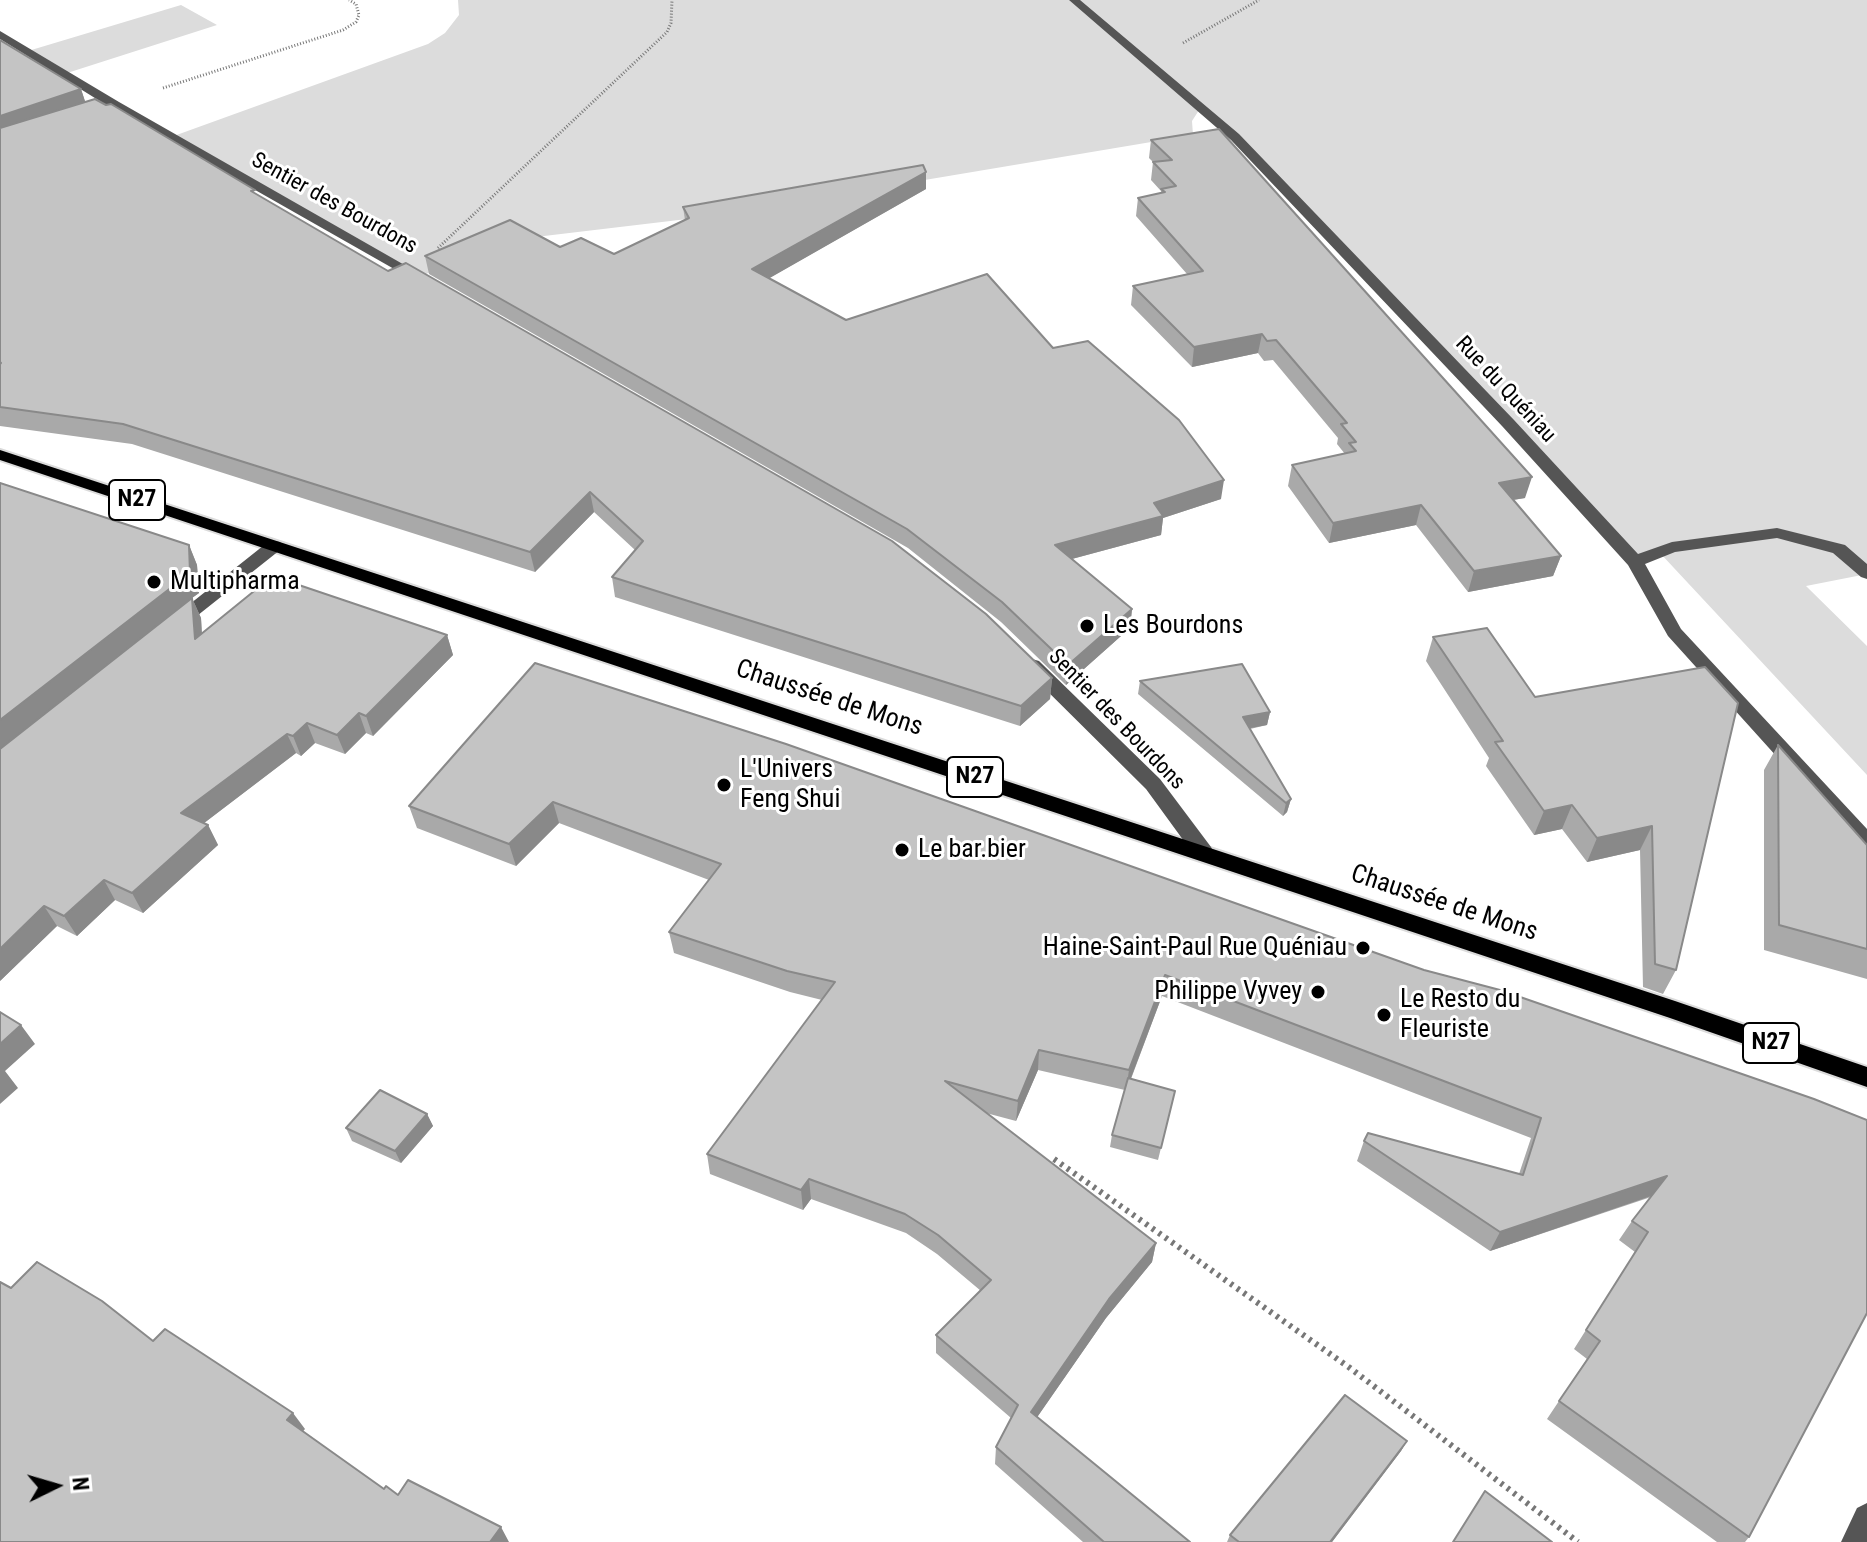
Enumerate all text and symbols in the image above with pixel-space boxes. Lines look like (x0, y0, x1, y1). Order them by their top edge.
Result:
street label: Sentier des Bourdons (247, 148, 421, 260)
street label: Rue du Quéniau (1449, 332, 1561, 448)
road number: N27 (109, 480, 165, 520)
place label: Multipharma (170, 566, 300, 598)
marker: Multipharma (145, 573, 163, 591)
place label: Les Bourdons (1103, 610, 1243, 642)
marker: Les Bourdons (1078, 617, 1096, 635)
street label: Sentier des Bourdons (1042, 644, 1190, 796)
street label: Chaussée de Mons (732, 654, 926, 744)
place label: L'Univers Feng Shui (740, 754, 840, 816)
road number: N27 (947, 757, 1003, 797)
marker: L'Univers Feng Shui (715, 776, 733, 794)
place label: Le bar.bier (918, 834, 1026, 866)
marker: Le bar.bier (893, 841, 911, 859)
street label: Chaussée de Mons (1347, 859, 1541, 949)
place label: Haine-Saint-Paul Rue Quéniau (1043, 932, 1347, 964)
marker: Haine-Saint-Paul Rue Quéniau (1354, 939, 1372, 957)
place label: Philippe Vyvey (1154, 976, 1302, 1008)
marker: Philippe Vyvey (1309, 983, 1327, 1001)
place label: Le Resto du Fleuriste (1400, 984, 1520, 1046)
marker: Le Resto du Fleuriste (1375, 1006, 1393, 1024)
road number: N27 (1743, 1023, 1799, 1063)
north arrow (16, 1446, 96, 1526)
text: N (67, 1476, 93, 1492)

